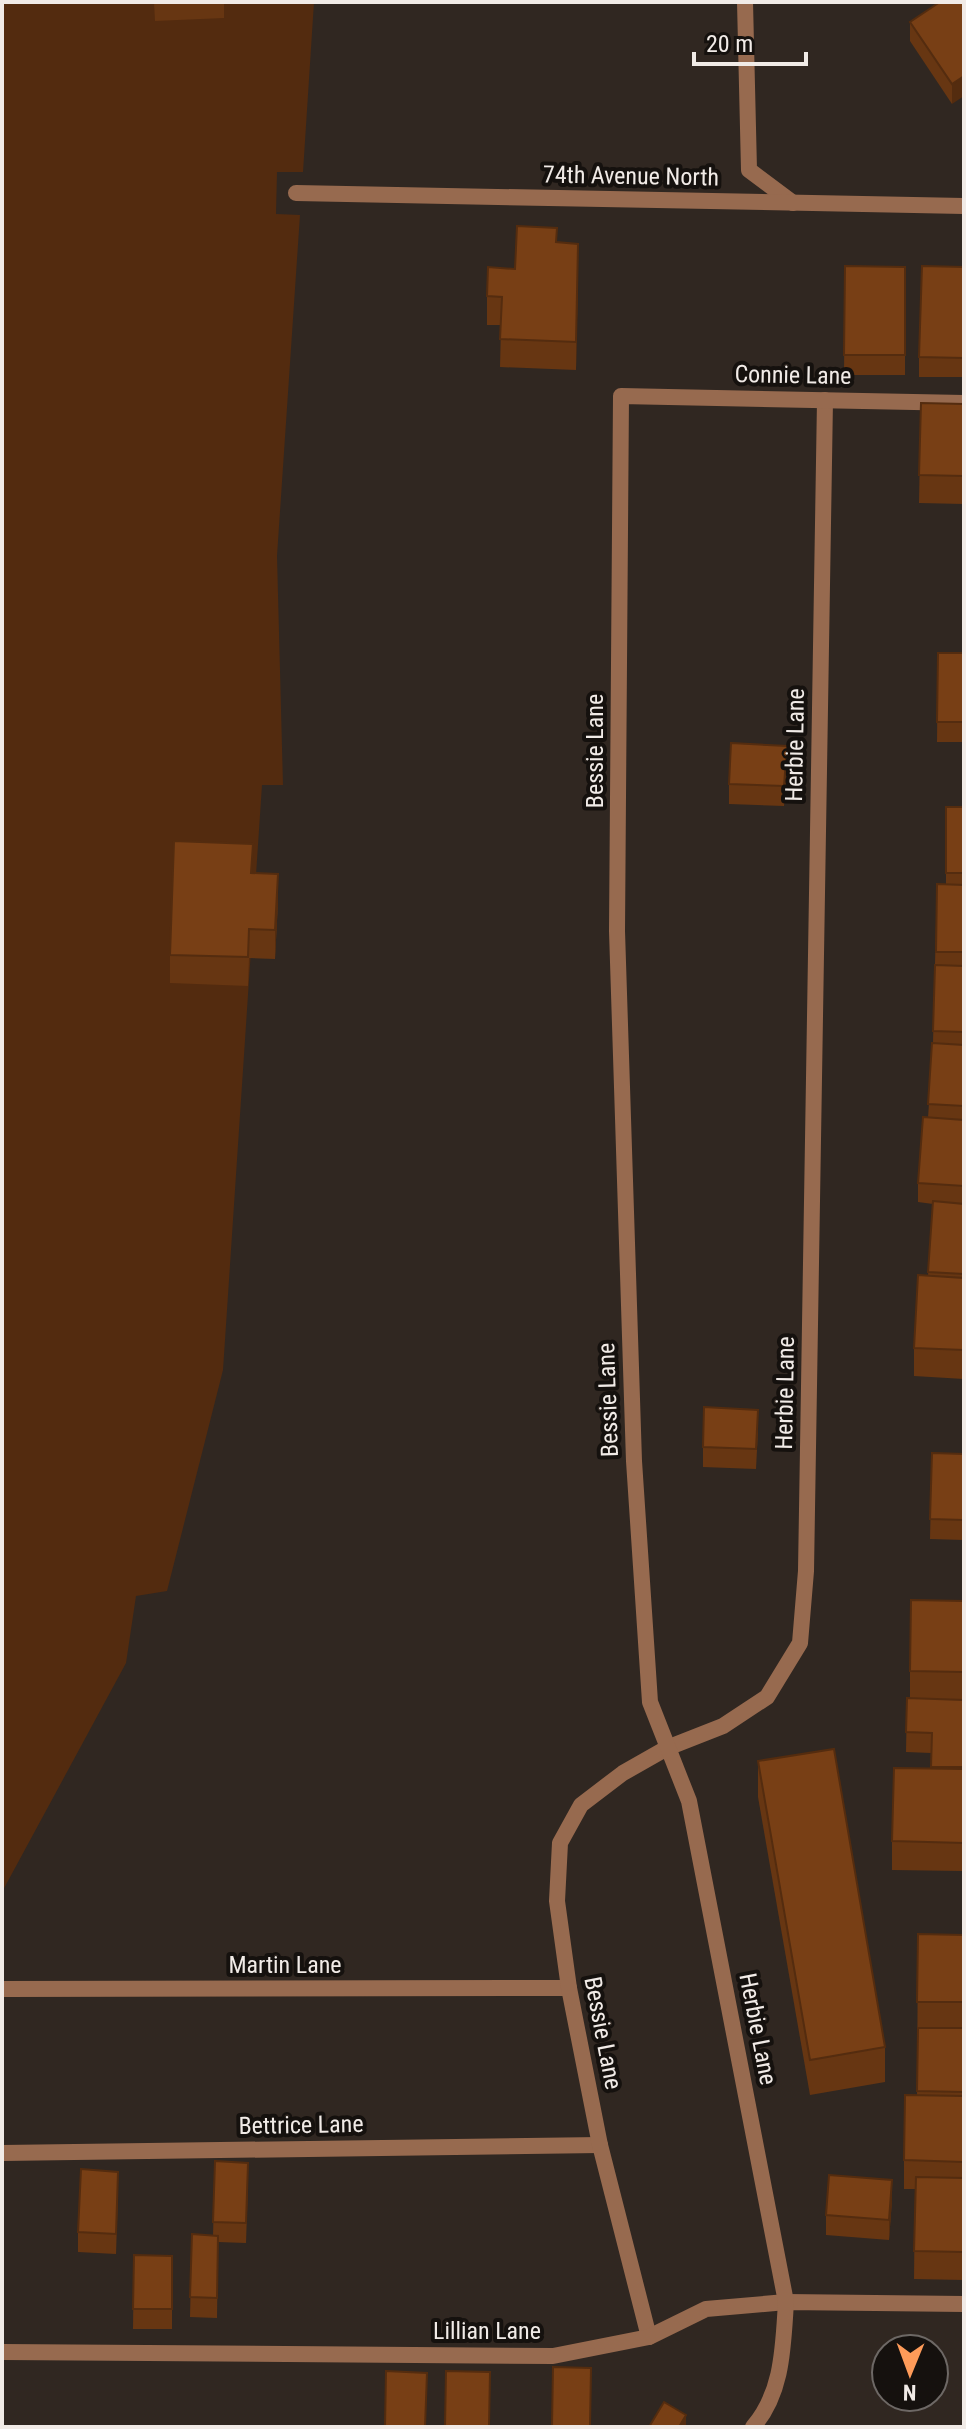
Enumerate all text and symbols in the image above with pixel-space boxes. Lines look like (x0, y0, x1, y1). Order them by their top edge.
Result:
scale bar (694, 16, 806, 66)
text: 20 m (706, 30, 753, 58)
street label: 74th Avenue North (543, 160, 719, 192)
street label: Connie Lane (734, 360, 852, 390)
street label: Herbie Lane (780, 688, 810, 802)
street label: Bessie Lane (581, 694, 609, 808)
street label: Herbie Lane (770, 1336, 800, 1450)
street label: Bessie Lane (592, 1342, 624, 1458)
street label: Martin Lane (228, 1951, 342, 1979)
street label: Herbie Lane (733, 1971, 783, 2087)
street label: Bessie Lane (578, 1974, 628, 2092)
street label: Bettrice Lane (238, 2110, 364, 2140)
street label: Lillian Lane (433, 2317, 541, 2345)
north arrow (870, 2333, 950, 2413)
text: N (903, 2380, 917, 2405)

